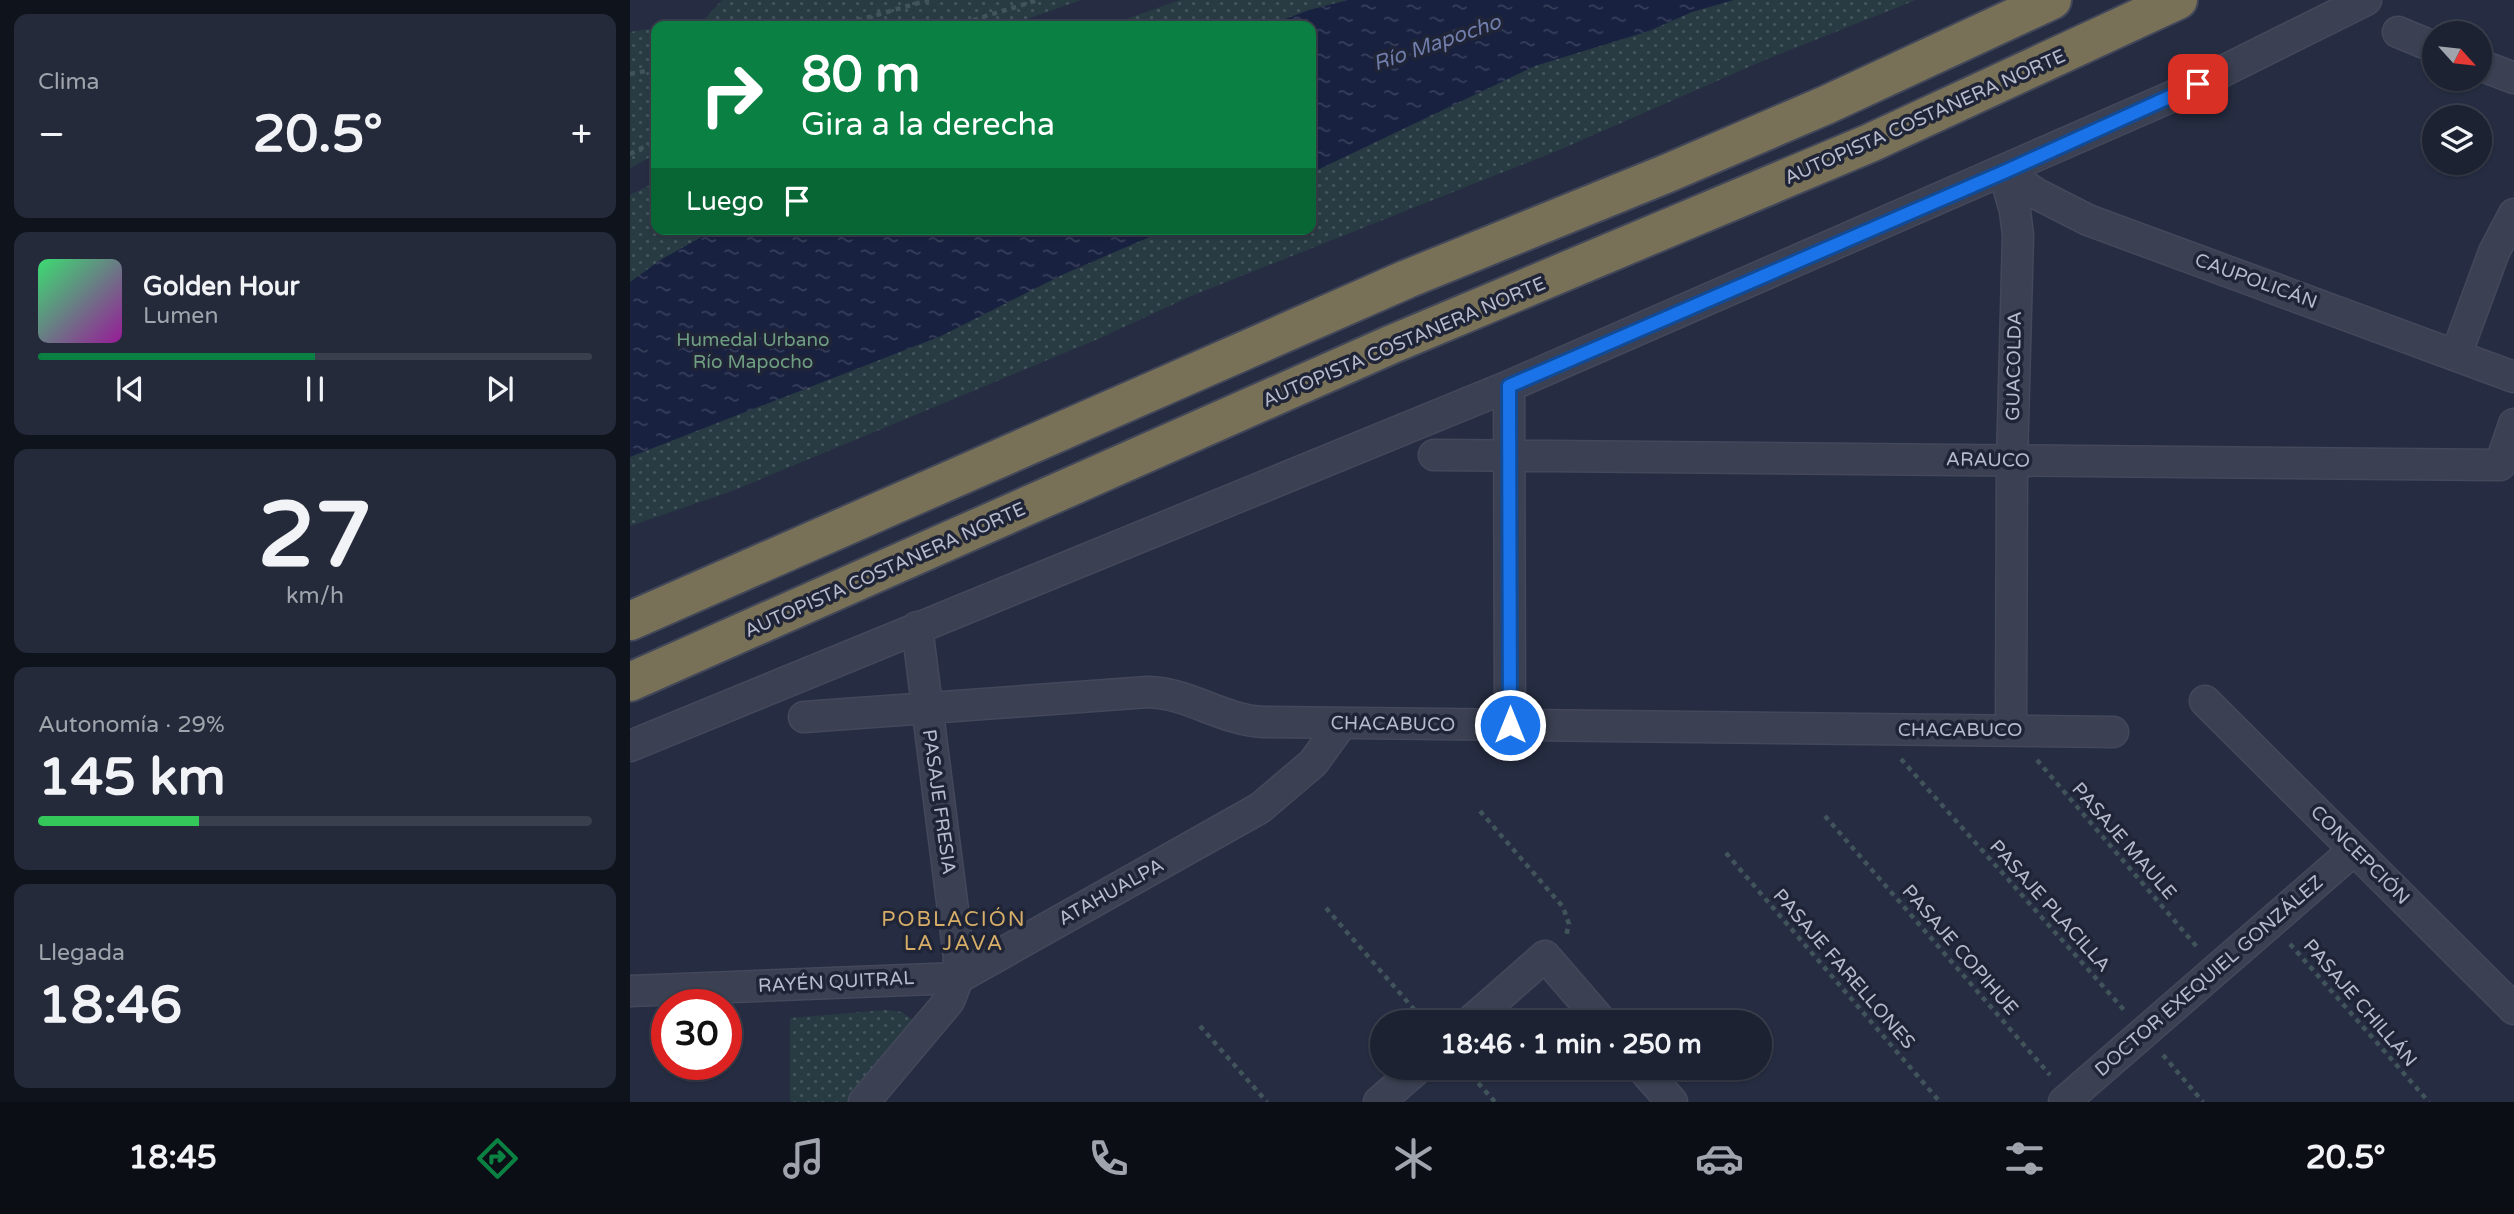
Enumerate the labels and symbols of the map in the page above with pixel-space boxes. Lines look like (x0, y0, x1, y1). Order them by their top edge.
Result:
water label: Río Mapocho (1370, 9, 1505, 77)
north arrow (2422, 21, 2492, 91)
street label: AUTOPISTA COSTANERA NORTE (1781, 45, 2069, 189)
pin (2168, 54, 2228, 114)
street label: CAUPOLICÁN (2192, 248, 2321, 313)
street label: AUTOPISTA COSTANERA NORTE (1259, 272, 1549, 412)
street label: GUACOLDA (2002, 311, 2026, 421)
park label: Humedal Urbano Río Mapocho (676, 329, 830, 373)
street label: ARAUCO (1946, 448, 2030, 472)
street label: AUTOPISTA COSTANERA NORTE (741, 498, 1029, 642)
position arrow (1473, 688, 1547, 762)
street label: CHACABUCO (1330, 712, 1456, 736)
street label: CHACABUCO (1898, 719, 2022, 741)
street label: PASAJE FRESIA (918, 728, 960, 876)
street label: PASAJE MAULE (2067, 778, 2181, 904)
street label: CONCEPCIÓN (2306, 800, 2415, 909)
street label: PASAJE PLACILLA (1985, 836, 2115, 976)
street label: ATAHUALPA (1054, 854, 1168, 930)
street label: DOCTOR EXEQUIEL GONZÁLEZ (2090, 870, 2327, 1081)
street label: PASAJE COPIHUE (1898, 880, 2022, 1020)
street label: PASAJE FARELLONES (1769, 885, 1919, 1053)
district label: POBLACIÓN LA JAVA (881, 907, 1027, 956)
street label: PASAJE CHILLÁN (2299, 934, 2422, 1071)
street label: RAYÉN QUITRAL (757, 967, 915, 997)
speed limit sign: 30 (651, 989, 742, 1080)

